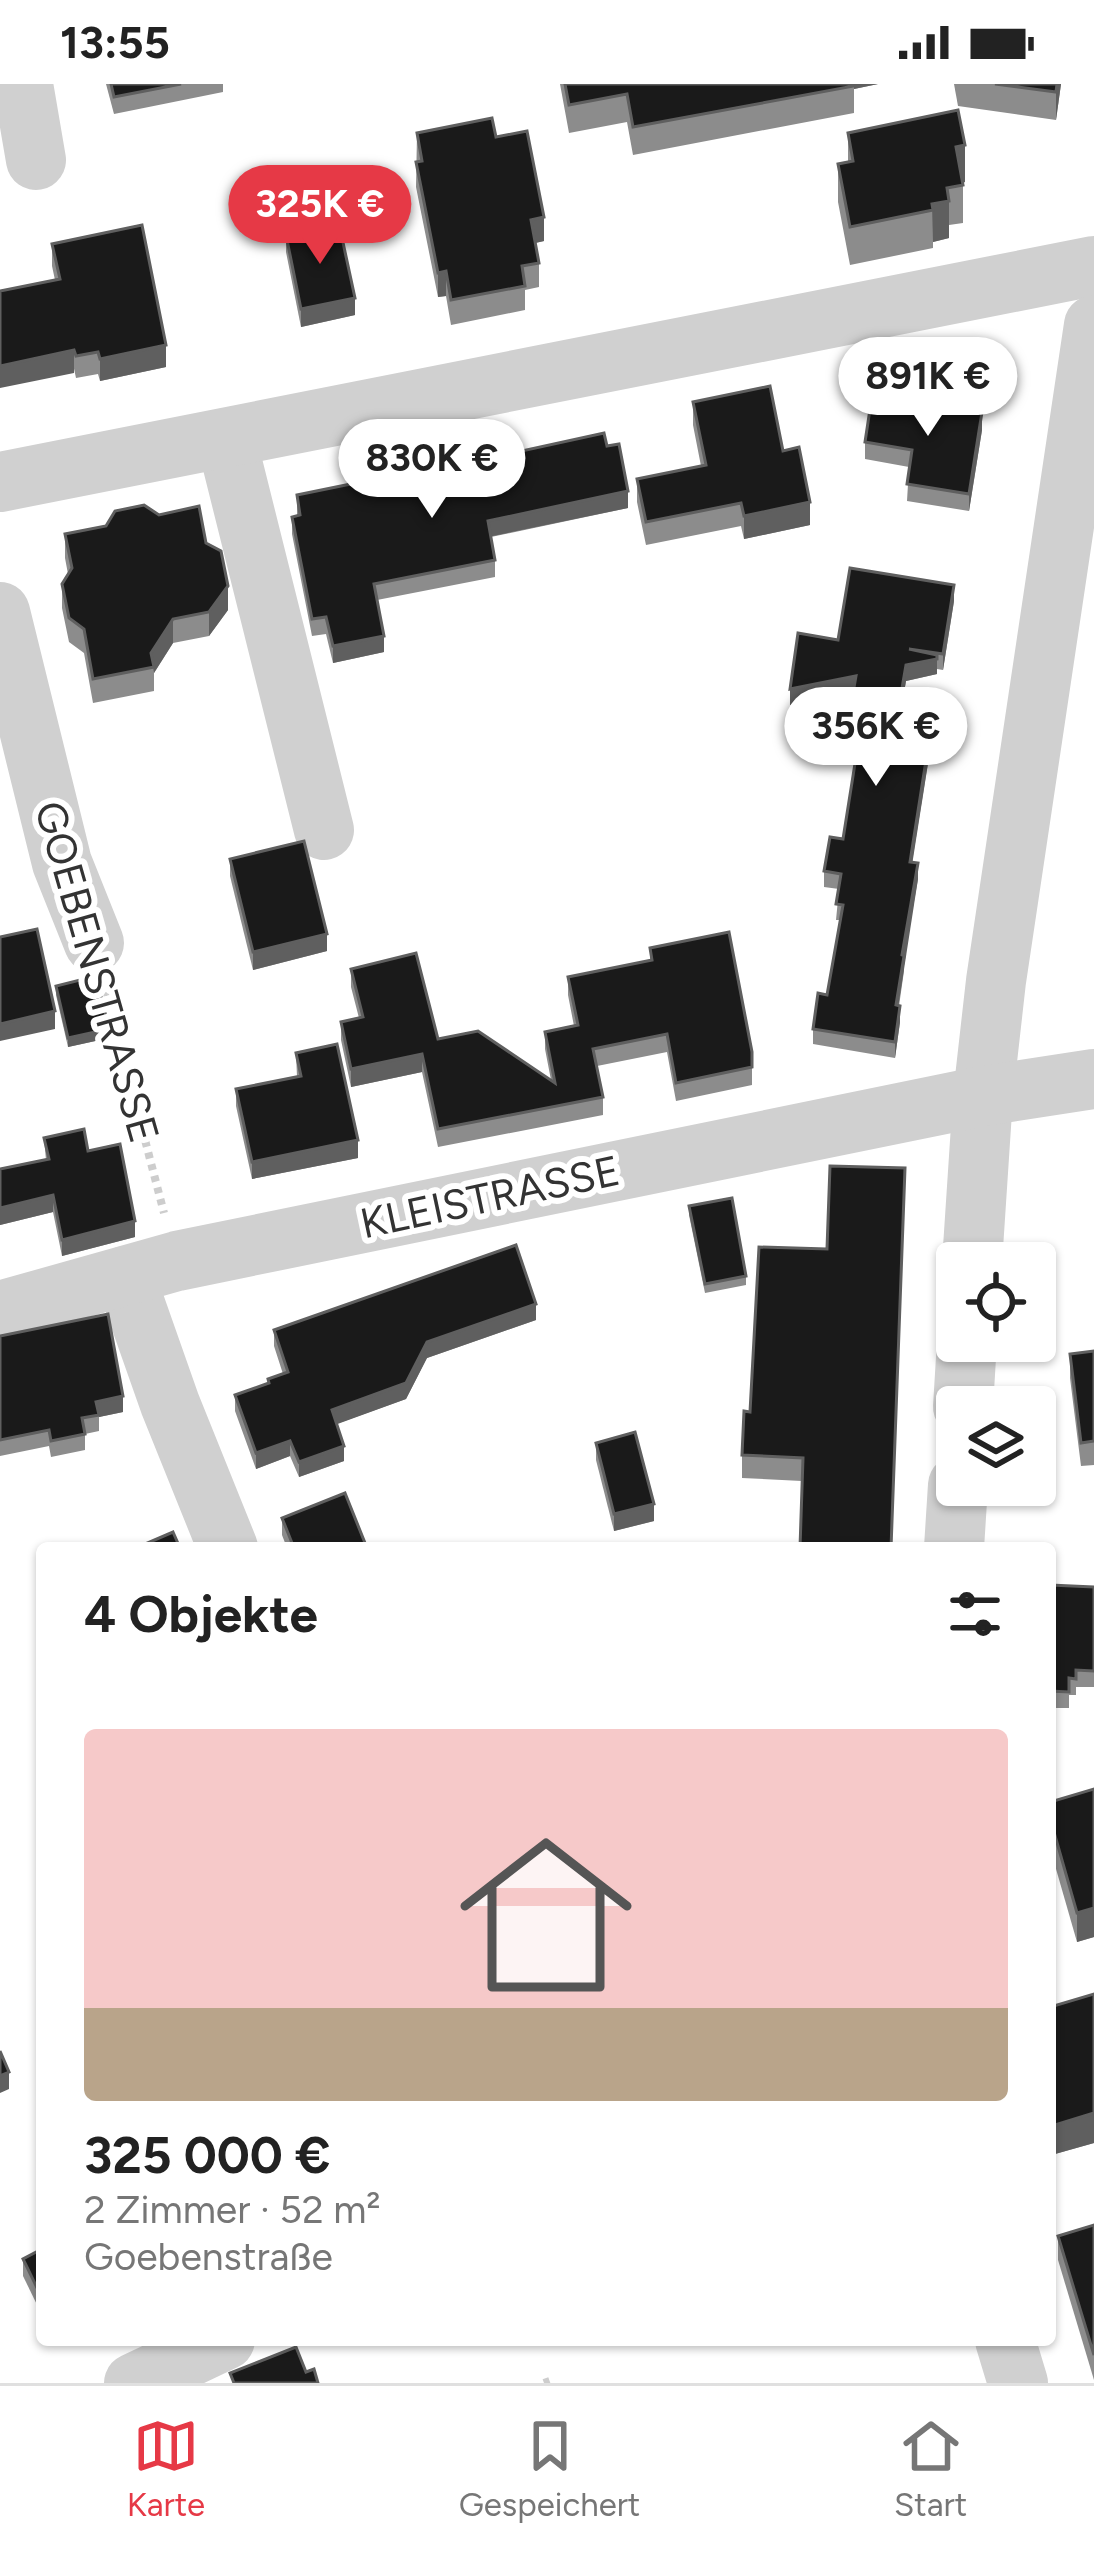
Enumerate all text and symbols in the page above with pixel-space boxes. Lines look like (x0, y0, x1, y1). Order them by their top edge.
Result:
text: 13:55 (60, 15, 170, 69)
pin: 325K € (222, 165, 418, 267)
text: 325K € (255, 180, 385, 227)
pin: 891K € (830, 337, 1026, 439)
text: 891K € (865, 352, 991, 399)
pin: 830K € (334, 419, 530, 521)
text: 830K € (365, 434, 499, 481)
pin: 356K € (778, 687, 974, 789)
text: 356K € (811, 702, 941, 749)
street label: GOEBENSTRASSE (24, 795, 170, 1149)
street label: KLEISTRASSE (356, 1145, 624, 1249)
map controls (936, 1242, 1056, 1506)
button: locate (936, 1242, 1056, 1362)
button: layers (936, 1386, 1056, 1506)
icon: filters (942, 1581, 1008, 1647)
text: 4 Objekte (84, 1584, 318, 1645)
icon: home (438, 1807, 654, 2023)
text: 325 000 € (84, 2125, 330, 2186)
text: 2 Zimmer · 52 m² (84, 2186, 381, 2233)
text: Goebenstraße (84, 2233, 333, 2280)
tab: Karte (127, 2413, 205, 2524)
tab: Gespeichert (459, 2413, 640, 2524)
tab: Start (894, 2413, 967, 2524)

